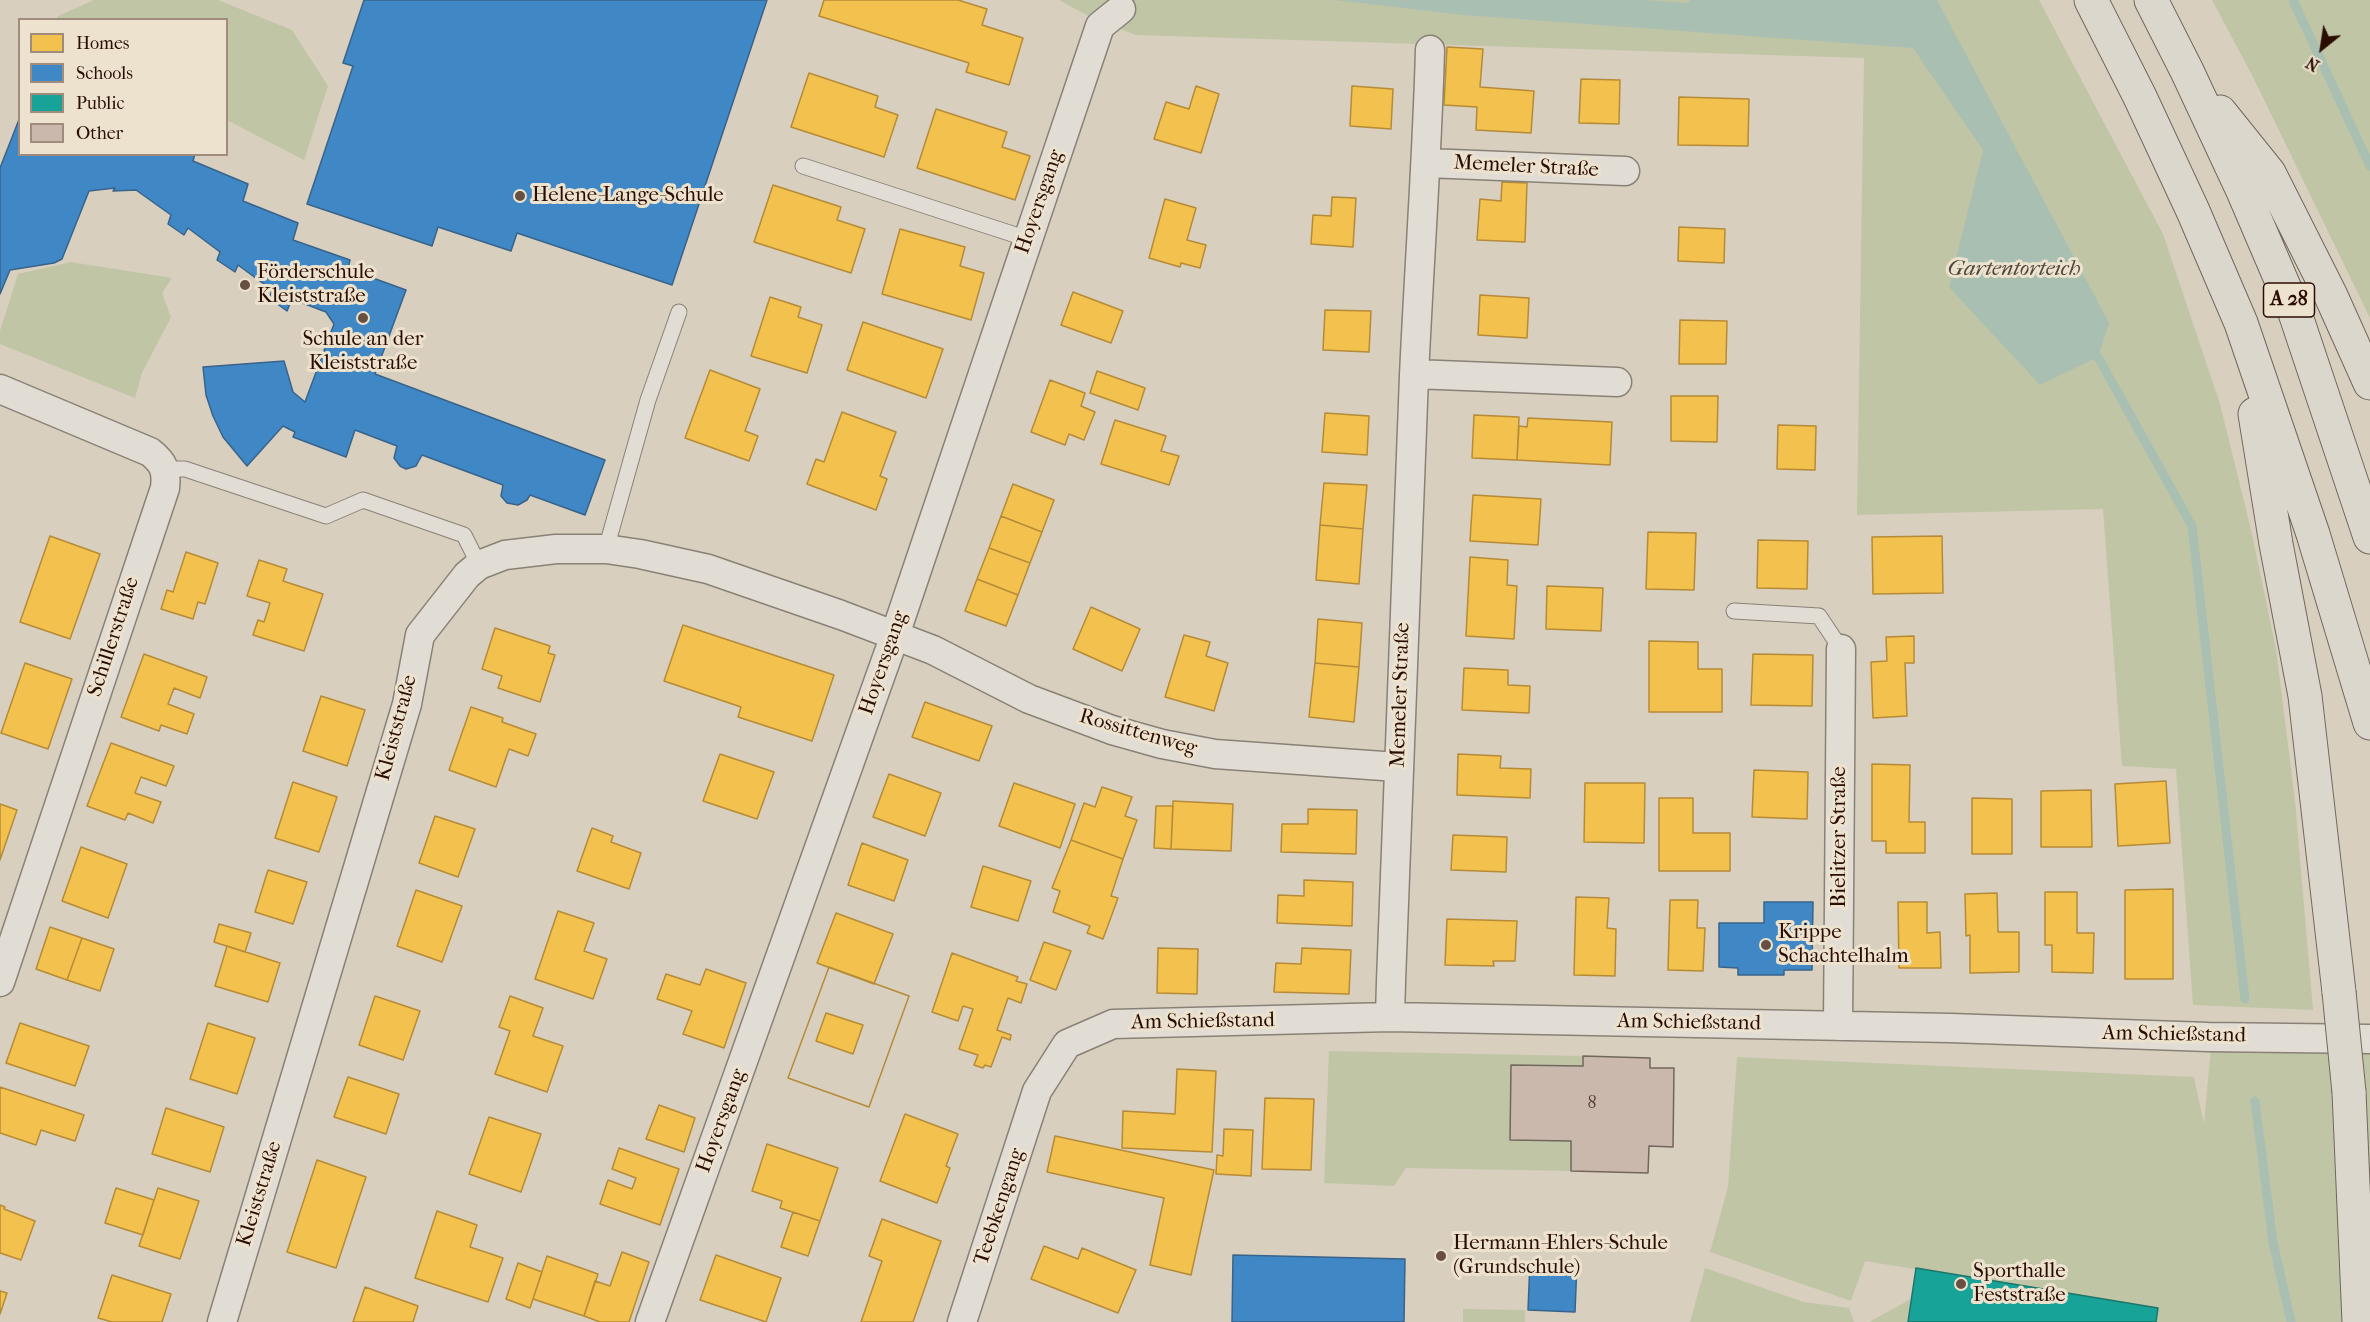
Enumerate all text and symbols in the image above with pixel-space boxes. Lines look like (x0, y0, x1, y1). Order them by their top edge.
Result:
legend (18, 18, 228, 156)
north arrow (2292, 18, 2352, 78)
text: Homes (76, 33, 130, 54)
text: N (2303, 53, 2323, 75)
text: Schools (76, 63, 133, 84)
text: Public (76, 93, 124, 114)
text: Other (76, 123, 123, 144)
street label: Hoyersgang (1010, 147, 1070, 257)
street label: Memeler Straße (1453, 151, 1599, 183)
place label: Helene-Lange-Schule (532, 183, 724, 209)
marker: Helene-Lange-Schule (513, 189, 527, 203)
water label: Gartentorteich (1948, 257, 2080, 283)
place label: Förderschule Kleiststraße (257, 260, 374, 310)
marker: Förderschule Kleiststraße (238, 278, 252, 292)
road number: A 28 (2264, 283, 2314, 317)
marker: Schule an der Kleiststraße (356, 311, 370, 325)
place label: Schule an der Kleiststraße (302, 327, 424, 377)
street label: Schillerstraße (83, 574, 145, 700)
street label: Hoyersgang (854, 608, 914, 718)
street label: Memeler Straße (1386, 622, 1416, 768)
street label: Kleiststraße (371, 672, 423, 784)
street label: Rossittenweg (1076, 704, 1200, 762)
street label: Bielitzer Straße (1827, 766, 1853, 908)
place label: Krippe Schachtelhalm (1778, 920, 1909, 970)
marker: Krippe Schachtelhalm (1759, 938, 1773, 952)
street label: Am Schießstand (1131, 1008, 1275, 1036)
street label: Am Schießstand (1617, 1009, 1761, 1037)
street label: Am Schießstand (2102, 1021, 2246, 1049)
street label: Hoyersgang (692, 1066, 752, 1176)
house number: 8 (1587, 1093, 1597, 1115)
street label: Kleiststraße (232, 1138, 288, 1250)
street label: Teebkengang (969, 1145, 1031, 1269)
place label: Hermann-Ehlers-Schule (Grundschule) (1453, 1231, 1668, 1281)
marker: Hermann-Ehlers-Schule (Grundschule) (1434, 1249, 1448, 1263)
place label: Sporthalle Feststraße (1973, 1259, 2066, 1309)
marker: Sporthalle Feststraße (1954, 1277, 1968, 1291)

